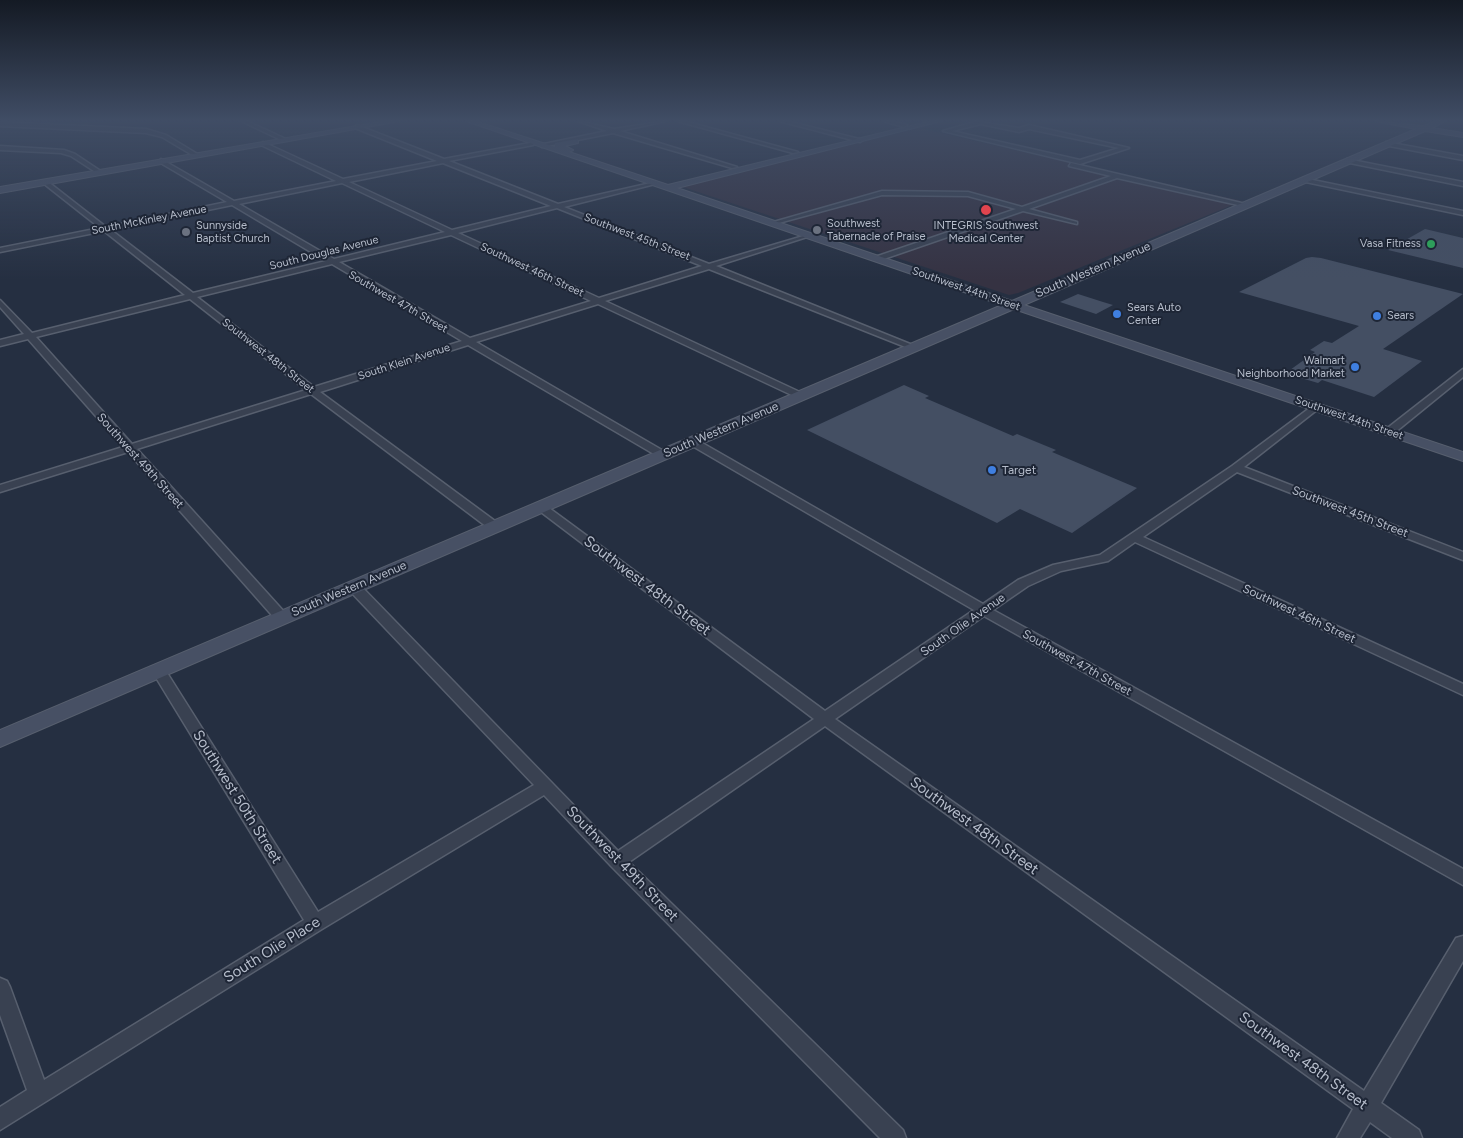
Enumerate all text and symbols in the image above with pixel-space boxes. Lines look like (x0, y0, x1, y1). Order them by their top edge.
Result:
street label: South McKinley Avenue (90, 202, 208, 238)
marker: INTEGRIS Southwest Medical Center (979, 203, 993, 217)
street label: Southwest 45th Street (582, 211, 692, 263)
place label: Southwest Tabernacle of Praise (827, 217, 926, 243)
place label: Sunnyside Baptist Church (196, 219, 270, 245)
place label: INTEGRIS Southwest Medical Center (933, 219, 1039, 245)
marker: Southwest Tabernacle of Praise (811, 224, 823, 236)
marker: Sunnyside Baptist Church (180, 226, 192, 238)
street label: South Douglas Avenue (268, 233, 380, 273)
place label: Vasa Fitness (1360, 237, 1421, 251)
marker: Vasa Fitness (1425, 238, 1437, 250)
street label: South Western Avenue (1033, 239, 1153, 301)
street label: Southwest 46th Street (478, 240, 586, 300)
street label: Southwest 44th Street (910, 264, 1022, 314)
street label: Southwest 47th Street (346, 268, 450, 336)
place label: Sears Auto Center (1127, 301, 1181, 327)
marker: Sears Auto Center (1111, 308, 1123, 320)
place label: Sears (1387, 309, 1414, 323)
marker: Sears (1371, 310, 1383, 322)
street label: Southwest 48th Street (219, 316, 317, 396)
street label: South Klein Avenue (356, 341, 452, 383)
place label: Walmart Neighborhood Market (1237, 354, 1345, 380)
marker: Walmart Neighborhood Market (1349, 361, 1361, 373)
street label: Southwest 44th Street (1293, 393, 1405, 443)
street label: South Western Avenue (661, 399, 781, 461)
street label: Southwest 49th Street (93, 410, 187, 512)
place label: Target (1002, 463, 1036, 477)
marker: Target (986, 464, 998, 476)
street label: Southwest 45th Street (1290, 483, 1410, 541)
street label: Southwest 48th Street (580, 532, 714, 640)
street label: South Western Avenue (289, 558, 409, 620)
street label: Southwest 46th Street (1240, 581, 1358, 647)
street label: South Olie Avenue (918, 590, 1008, 660)
street label: Southwest 47th Street (1020, 627, 1134, 699)
street label: Southwest 50th Street (188, 727, 286, 867)
street label: Southwest 48th Street (906, 773, 1042, 879)
street label: Southwest 49th Street (562, 802, 682, 926)
street label: South Olie Place (220, 913, 324, 987)
street label: Southwest 48th Street (1235, 1008, 1371, 1114)

